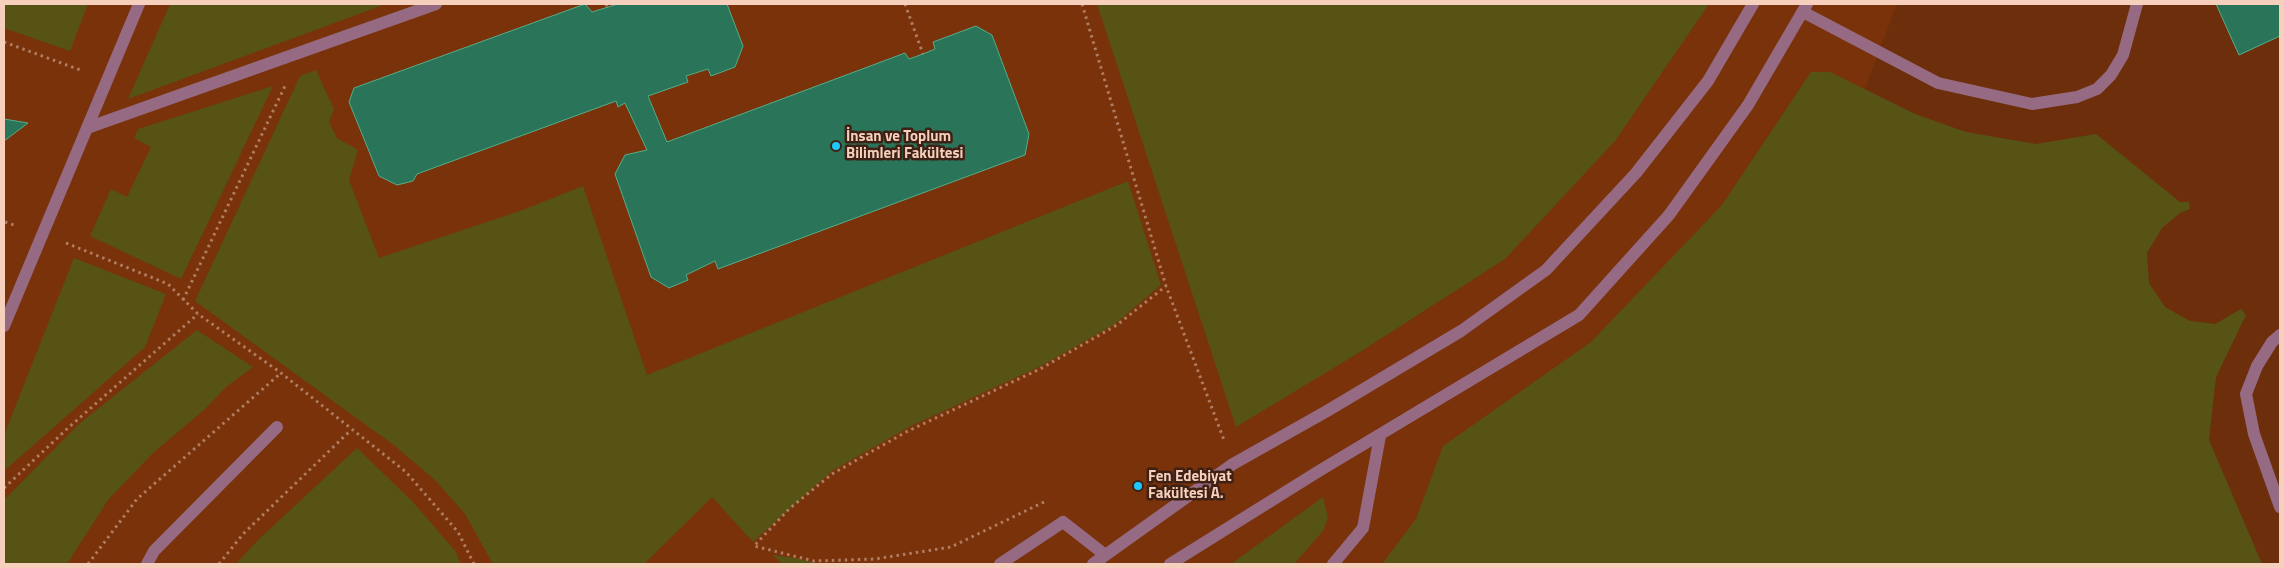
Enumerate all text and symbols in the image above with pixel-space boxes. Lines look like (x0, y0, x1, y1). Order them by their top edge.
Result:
place label: İnsan ve Toplum Bilimleri Fakültesi (846, 128, 963, 163)
marker: İnsan ve Toplum Bilimleri Fakültesi (830, 140, 842, 152)
place label: Fen Edebiyat Fakültesi A. (1148, 468, 1232, 503)
marker: Fen Edebiyat Fakültesi A. (1132, 480, 1144, 492)

